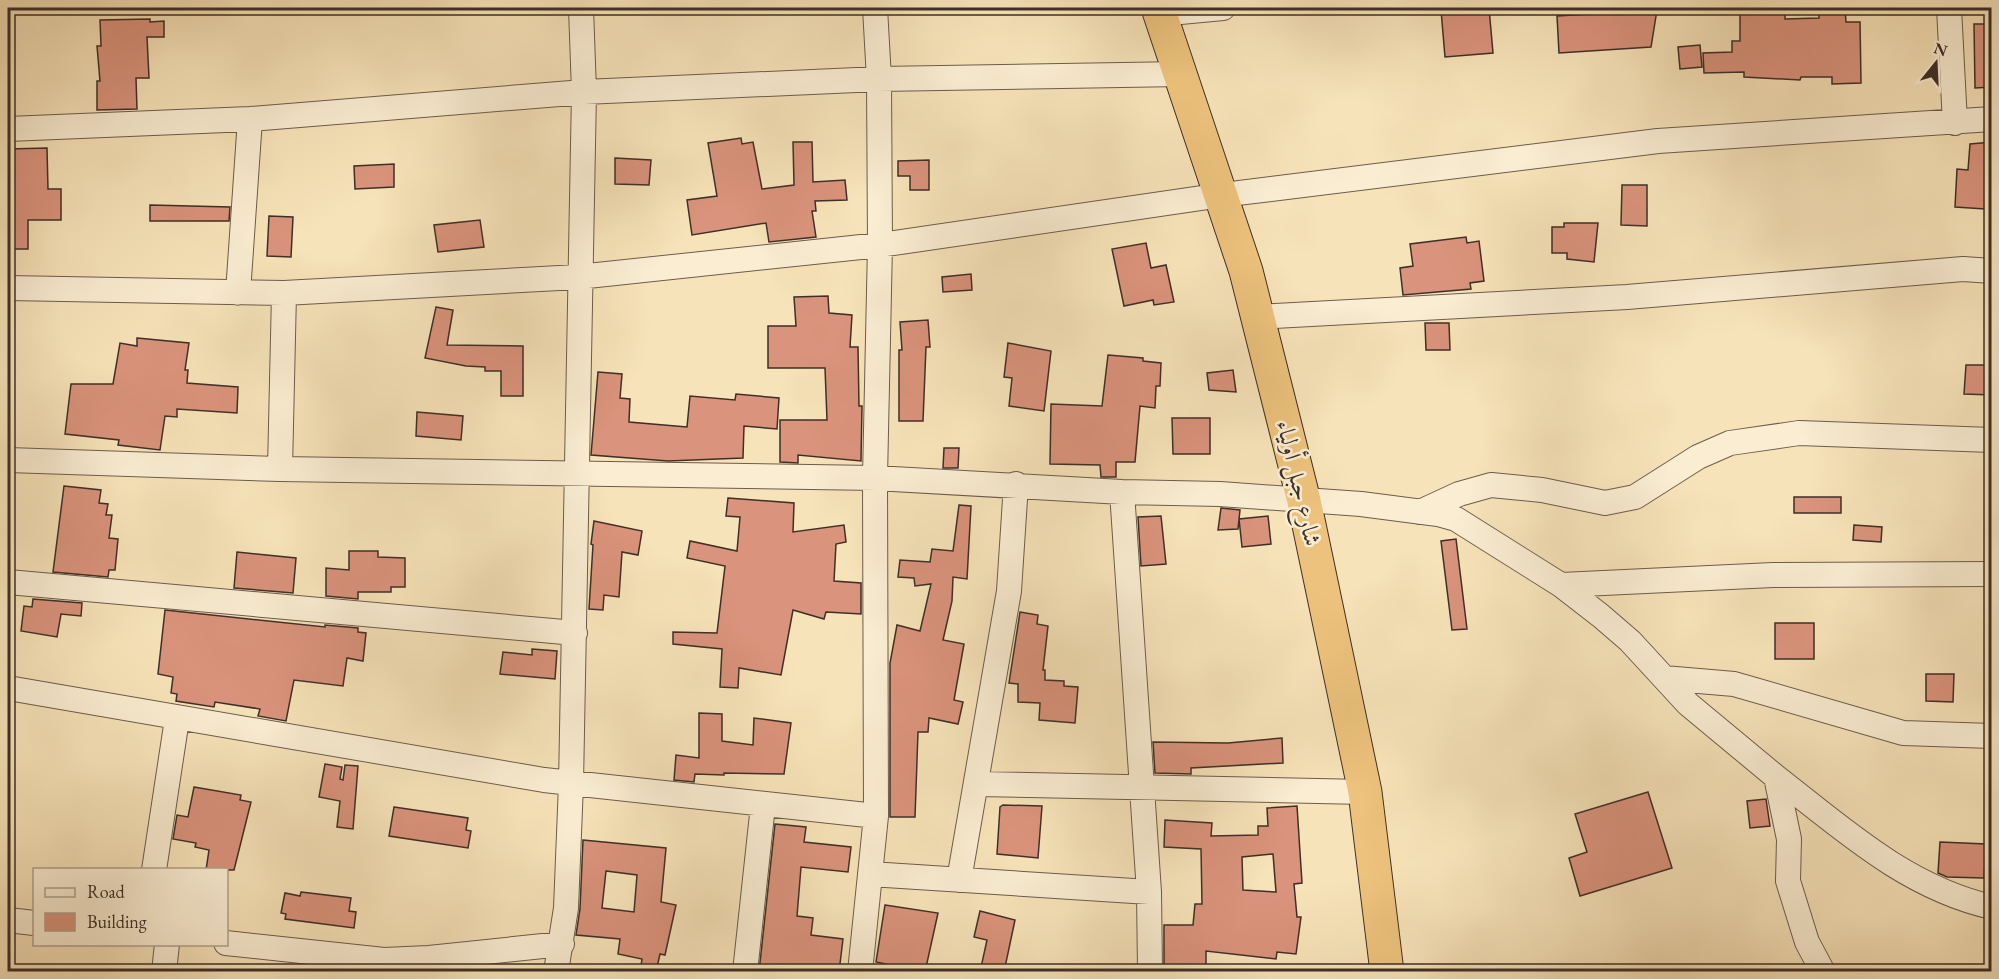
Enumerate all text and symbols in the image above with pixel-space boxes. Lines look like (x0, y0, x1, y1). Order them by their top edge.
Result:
north arrow (1906, 33, 1966, 93)
text: N (1931, 37, 1950, 61)
street label: شارع جبل أولياء (1265, 417, 1330, 550)
legend (33, 868, 228, 946)
text: Road (87, 880, 126, 903)
text: Building (87, 910, 147, 933)

